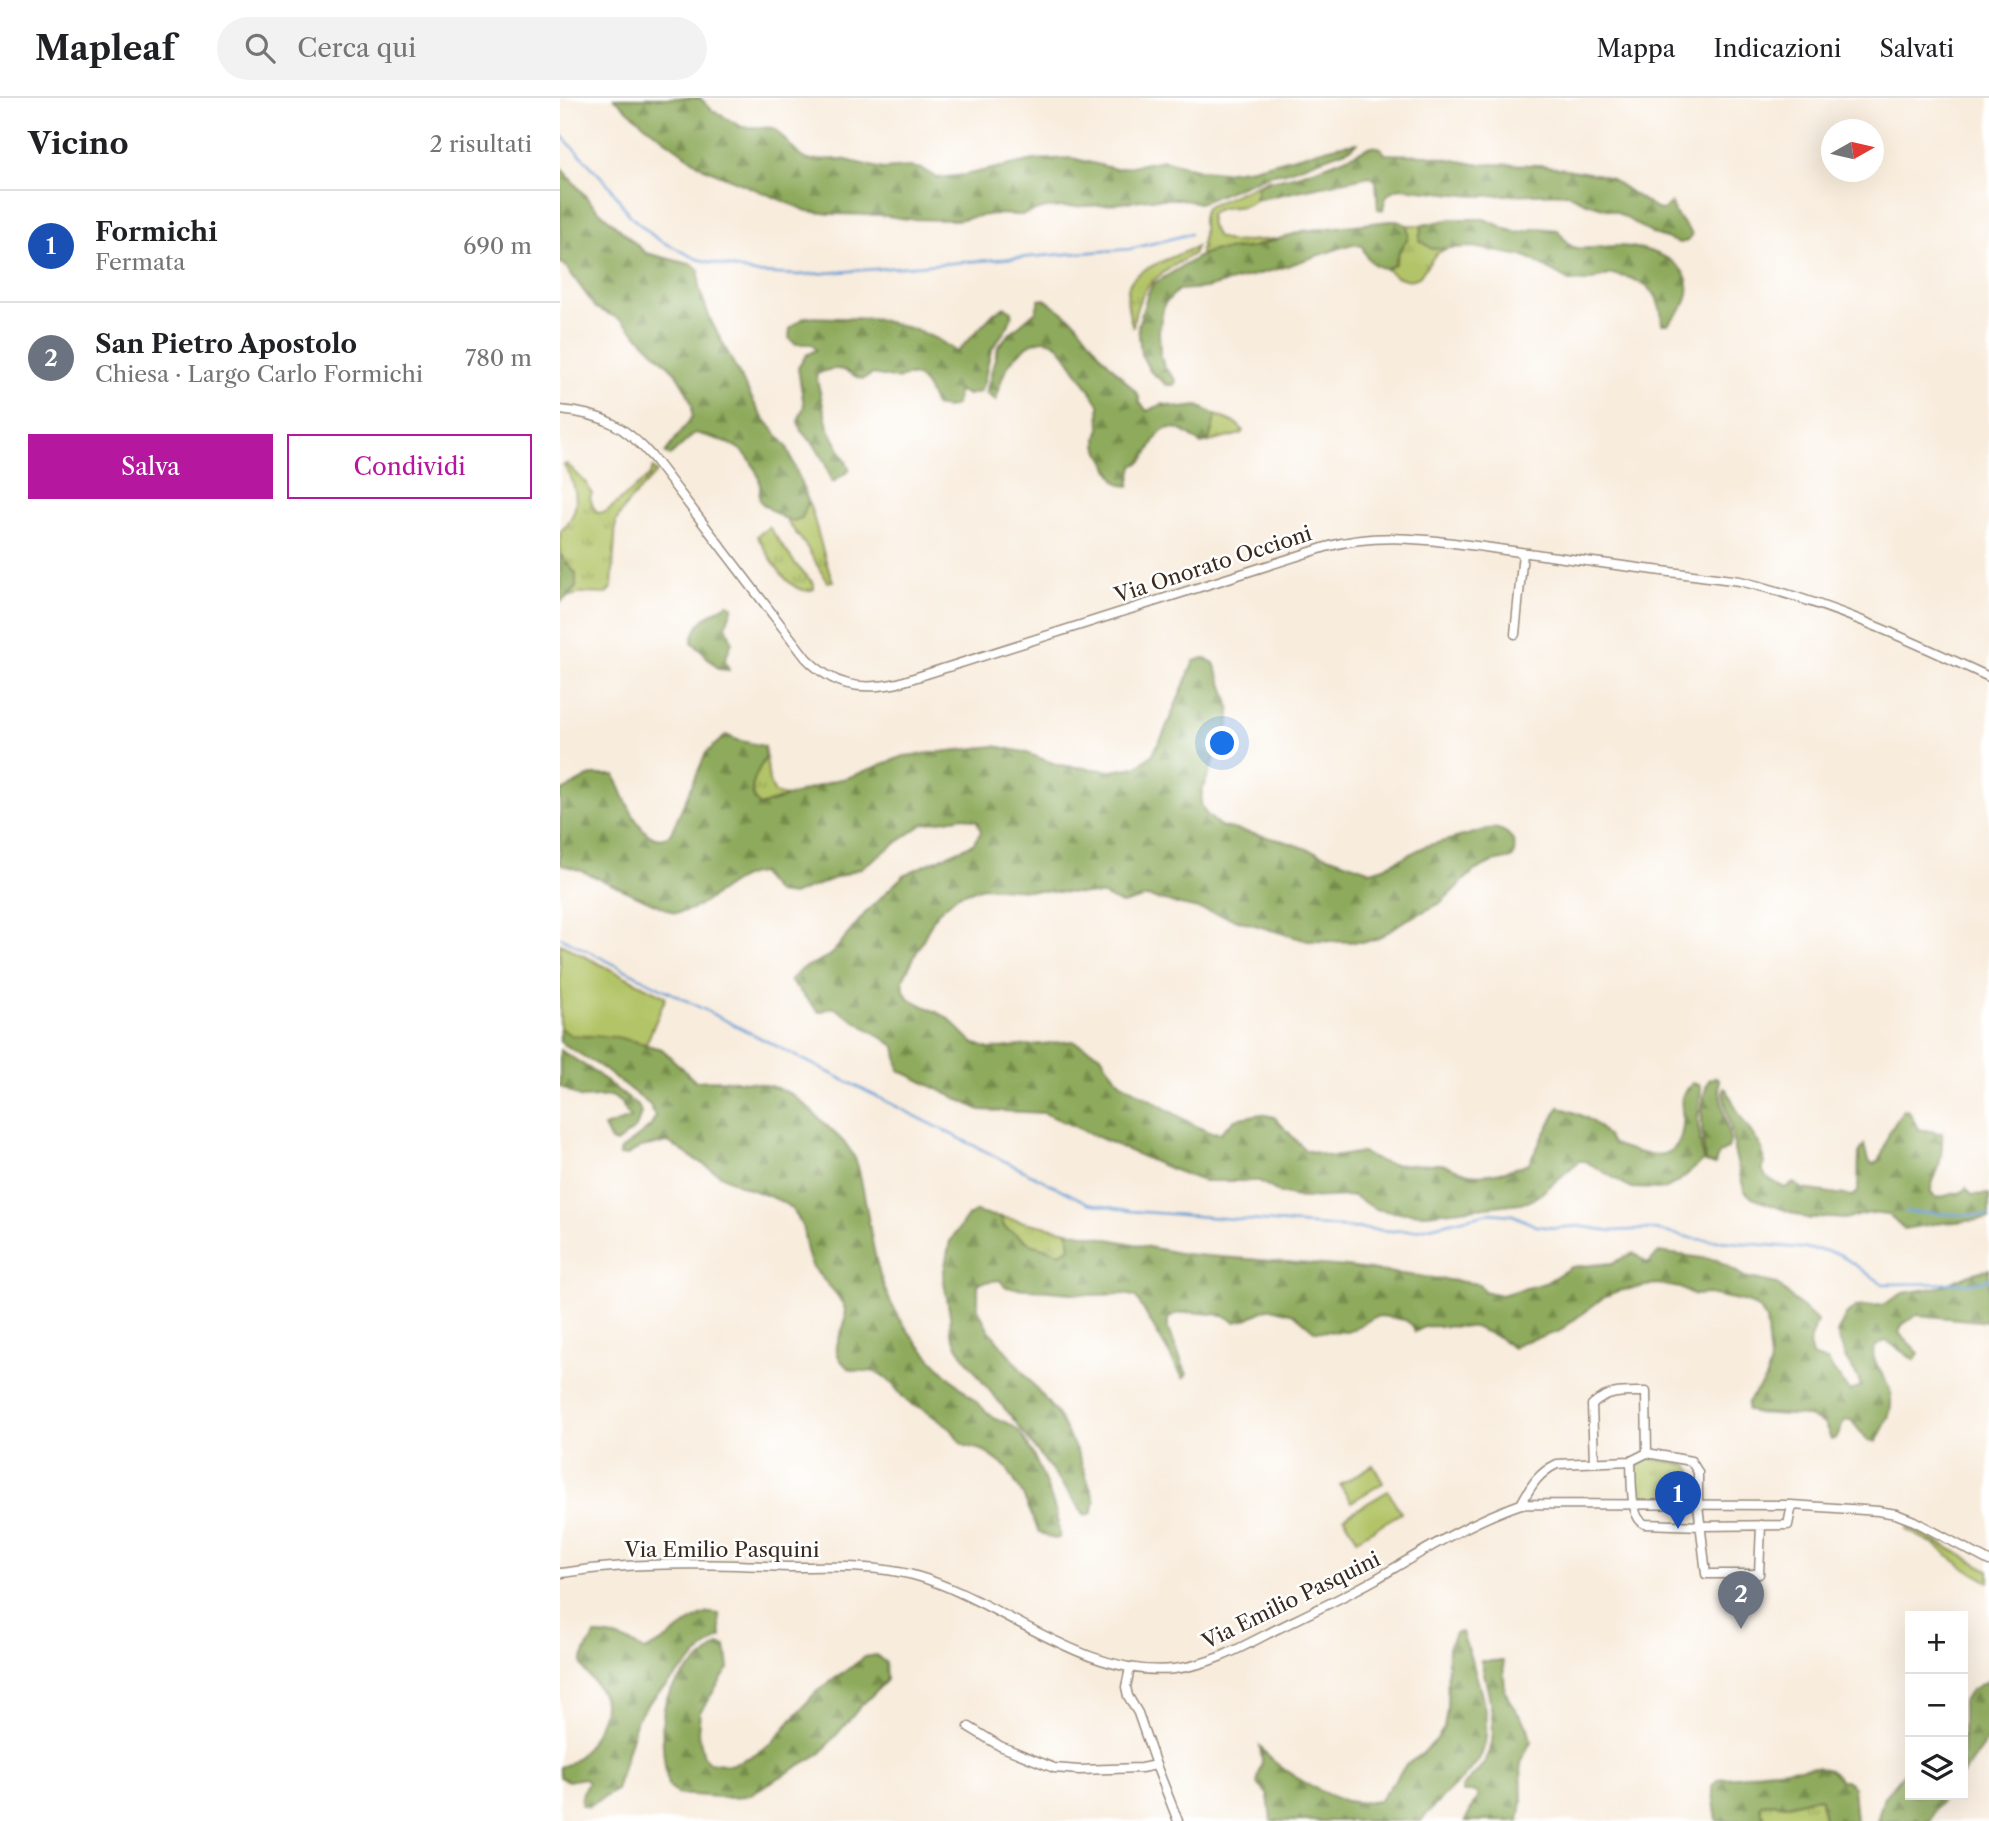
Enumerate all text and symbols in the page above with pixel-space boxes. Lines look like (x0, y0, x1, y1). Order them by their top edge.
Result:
search box (217, 17, 707, 80)
text: Mapleaf (35, 28, 175, 69)
icon: search (241, 29, 279, 67)
text: Cerca qui (297, 32, 416, 64)
text: Mappa (1596, 34, 1675, 63)
text: Indicazioni (1713, 34, 1841, 63)
text: Salvati (1879, 34, 1954, 63)
north arrow (1821, 119, 1884, 182)
text: Vicino (28, 125, 128, 162)
text: 2 risultati (430, 130, 532, 158)
text: Formichi (95, 216, 217, 248)
text: 1 (46, 232, 56, 260)
text: 690 m (463, 232, 532, 260)
text: Fermata (95, 248, 185, 276)
text: San Pietro Apostolo (95, 328, 357, 360)
text: 2 (44, 344, 58, 372)
text: 780 m (465, 344, 532, 372)
text: Chiesa · Largo Carlo Formichi (95, 360, 423, 388)
button: Salva (28, 434, 273, 499)
button: Condividi (287, 434, 532, 499)
street label: Via Onorato Occioni (1110, 520, 1315, 608)
your location (1205, 726, 1239, 760)
pin: 1 (1655, 1471, 1701, 1529)
street label: Via Emilio Pasquini (624, 1537, 819, 1562)
street label: Via Emilio Pasquini (1197, 1546, 1384, 1654)
pin: 2 (1718, 1571, 1764, 1629)
map controls (1905, 1611, 1968, 1800)
button: + (1905, 1611, 1968, 1674)
button: − (1905, 1674, 1968, 1737)
button: layers (1905, 1737, 1968, 1800)

